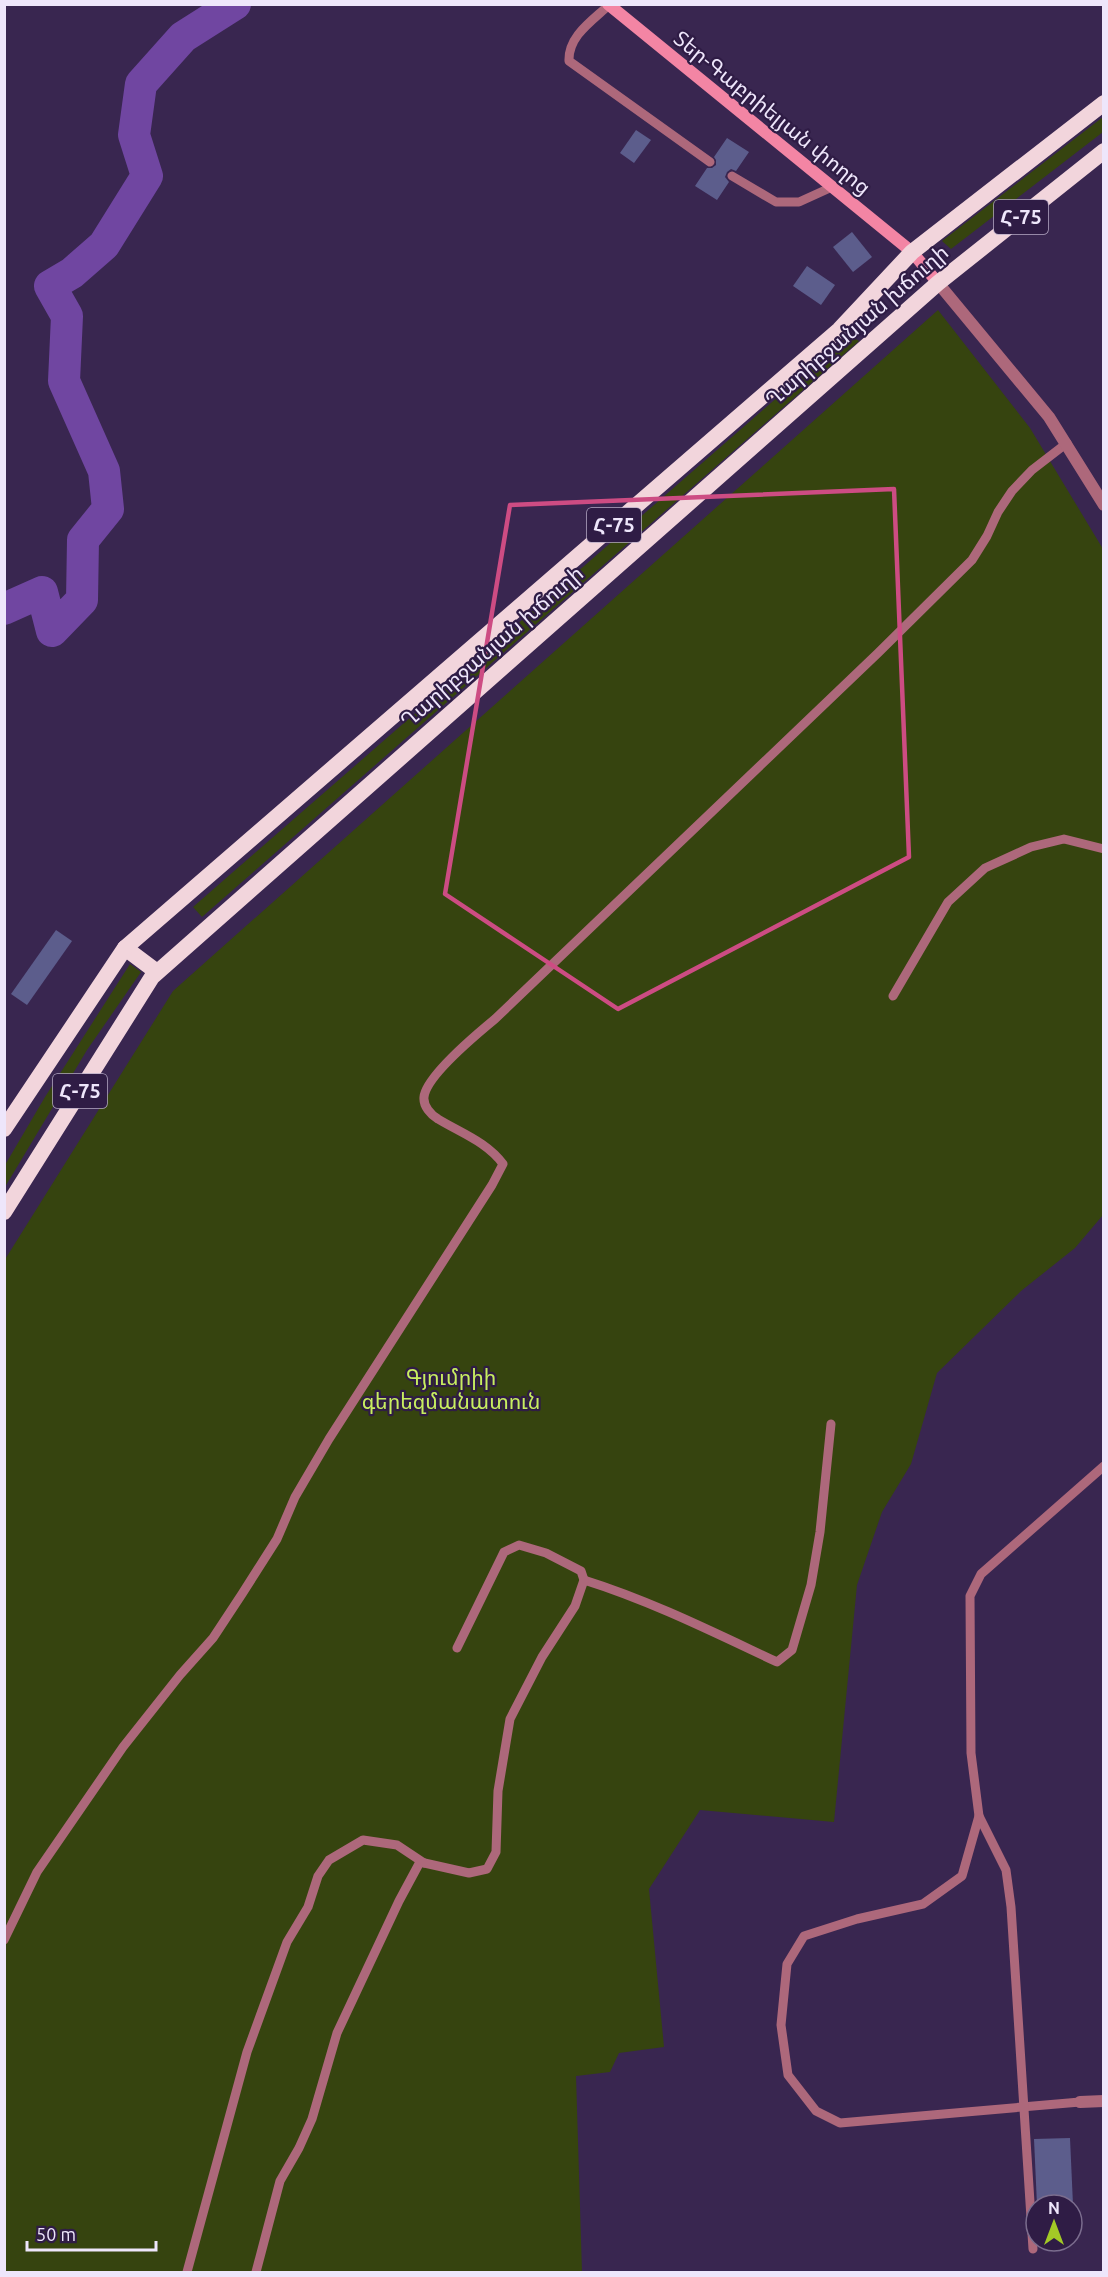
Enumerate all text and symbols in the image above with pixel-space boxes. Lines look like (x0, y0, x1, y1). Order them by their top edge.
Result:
street label: Տեր-Գաբրիելյան փողոց (669, 25, 876, 200)
road number: Հ-75 (994, 200, 1048, 234)
street label: Ղարիբջանյան խճուղի (760, 239, 953, 412)
road number: Հ-75 (587, 508, 641, 542)
street label: Ղարիբջանյան խճուղի (395, 560, 588, 733)
road number: Հ-75 (53, 1074, 107, 1108)
park label: Գյումրիի գերեզմանատուն (362, 1365, 540, 1414)
north arrow (1024, 2193, 1084, 2253)
text: N (1048, 2199, 1060, 2217)
scale bar (27, 2214, 156, 2252)
text: 50 m (36, 2224, 76, 2244)

